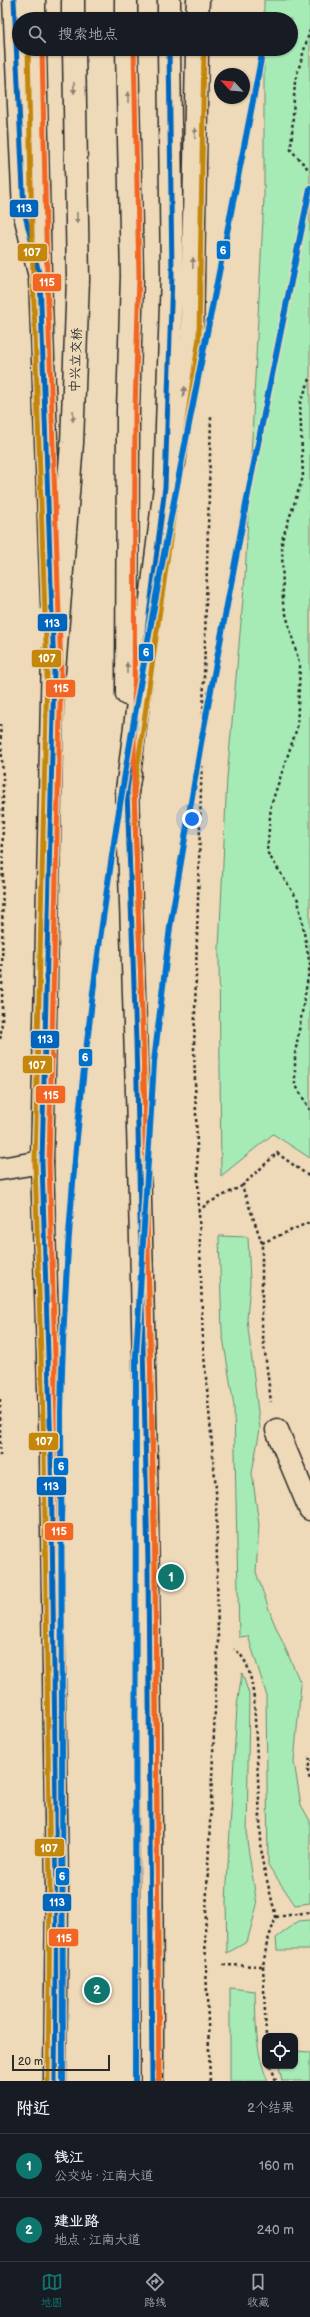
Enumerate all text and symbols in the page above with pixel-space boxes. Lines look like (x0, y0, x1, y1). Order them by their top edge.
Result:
search box (12, 12, 298, 56)
icon: search (26, 23, 48, 45)
text: 搜索地点 (58, 25, 118, 44)
north arrow (214, 68, 250, 104)
one-way arrow (71, 82, 77, 95)
one-way arrow (125, 90, 131, 103)
one-way arrow (192, 126, 198, 139)
line badge: 113 (9, 199, 39, 218)
text: 113 (16, 202, 32, 215)
one-way arrow (74, 212, 80, 225)
line badge: 6 (216, 240, 231, 260)
line badge: 107 (17, 243, 48, 262)
text: 6 (220, 244, 227, 257)
text: 107 (23, 246, 41, 259)
one-way arrow (190, 256, 196, 269)
line badge: 115 (32, 273, 62, 292)
text: 115 (39, 276, 55, 289)
street label: 中兴立交桥 (67, 327, 85, 393)
one-way arrow (181, 386, 187, 398)
one-way arrow (70, 410, 76, 423)
line badge: 113 (37, 613, 68, 632)
text: 113 (44, 617, 60, 630)
line badge: 6 (138, 643, 154, 662)
text: 6 (143, 646, 150, 659)
line badge: 107 (31, 649, 62, 668)
text: 107 (38, 652, 56, 665)
one-way arrow (124, 661, 130, 674)
line badge: 115 (45, 679, 76, 698)
text: 115 (53, 682, 69, 695)
your location (182, 809, 202, 829)
line badge: 113 (30, 1030, 60, 1049)
text: 113 (37, 1033, 53, 1046)
line badge: 6 (78, 1048, 93, 1067)
text: 6 (82, 1051, 89, 1064)
line badge: 107 (22, 1055, 53, 1074)
text: 107 (28, 1059, 46, 1072)
line badge: 115 (35, 1085, 66, 1104)
text: 115 (43, 1089, 59, 1102)
line badge: 107 (28, 1432, 59, 1451)
text: 107 (35, 1435, 53, 1448)
line badge: 6 (53, 1457, 69, 1476)
text: 6 (58, 1460, 65, 1473)
line badge: 113 (36, 1476, 67, 1496)
text: 113 (43, 1480, 59, 1493)
line badge: 115 (44, 1522, 74, 1541)
text: 115 (51, 1525, 67, 1538)
pin: 1 (158, 1562, 184, 1592)
line badge: 107 (34, 1838, 65, 1857)
text: 107 (40, 1842, 58, 1855)
line badge: 6 (55, 1867, 70, 1886)
text: 6 (59, 1870, 66, 1883)
line badge: 113 (42, 1893, 72, 1912)
text: 113 (49, 1896, 65, 1909)
line badge: 115 (48, 1928, 79, 1947)
text: 115 (56, 1932, 72, 1945)
pin: 2 (84, 1975, 110, 2005)
map controls (262, 2033, 298, 2069)
button: locate (262, 2033, 298, 2069)
scale bar (12, 2053, 110, 2072)
text: 20 m (18, 2055, 43, 2068)
text: 附近 (16, 2099, 50, 2119)
text: 2个结果 (247, 2100, 294, 2116)
text: 钱江 (54, 2148, 84, 2167)
text: 1 (26, 2158, 32, 2174)
text: 160 m (259, 2158, 294, 2174)
text: 公交站 · 江南大道 (54, 2168, 153, 2184)
text: 建业路 (54, 2212, 99, 2231)
text: 2 (25, 2222, 33, 2238)
text: 240 m (257, 2222, 294, 2238)
text: 地点 · 江南大道 (54, 2232, 140, 2248)
tab: 地图 (41, 2271, 63, 2309)
tab: 路线 (144, 2271, 166, 2309)
tab: 收藏 (247, 2271, 269, 2309)

